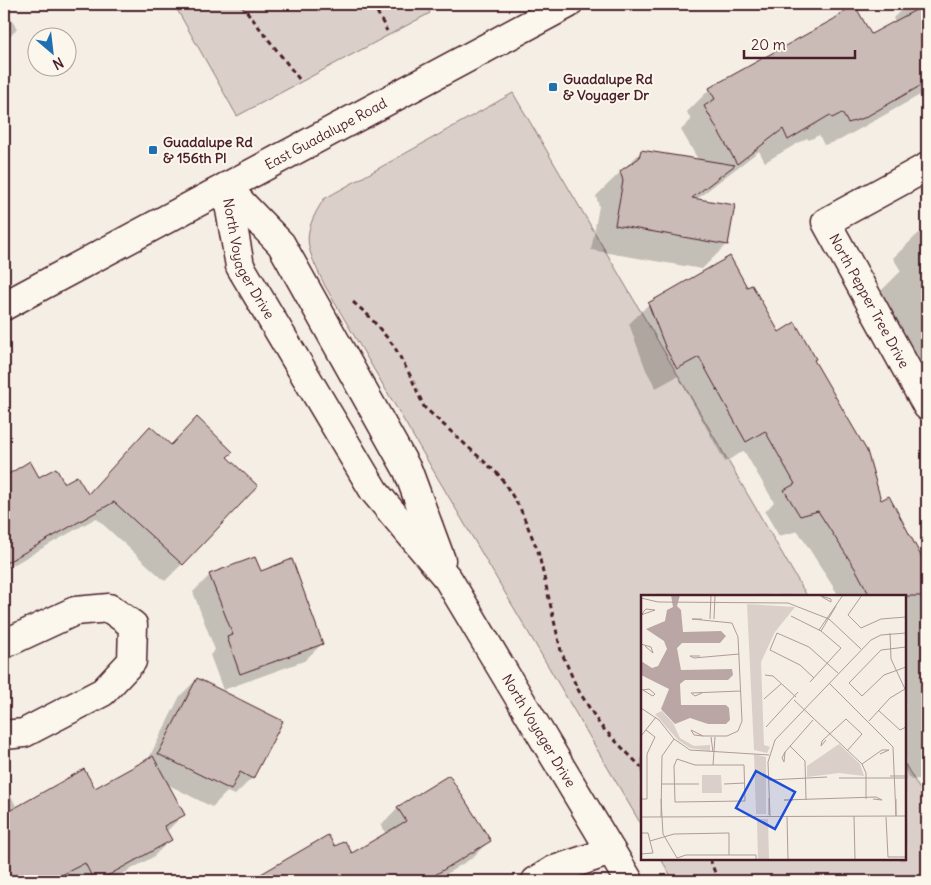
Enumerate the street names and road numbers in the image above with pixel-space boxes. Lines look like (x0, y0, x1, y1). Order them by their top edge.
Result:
street label: East Guadalupe Road (262, 94, 390, 174)
street label: North Voyager Drive (219, 197, 279, 322)
street label: North Pepper Tree Drive (825, 231, 913, 371)
street label: North Voyager Drive (498, 671, 580, 791)

